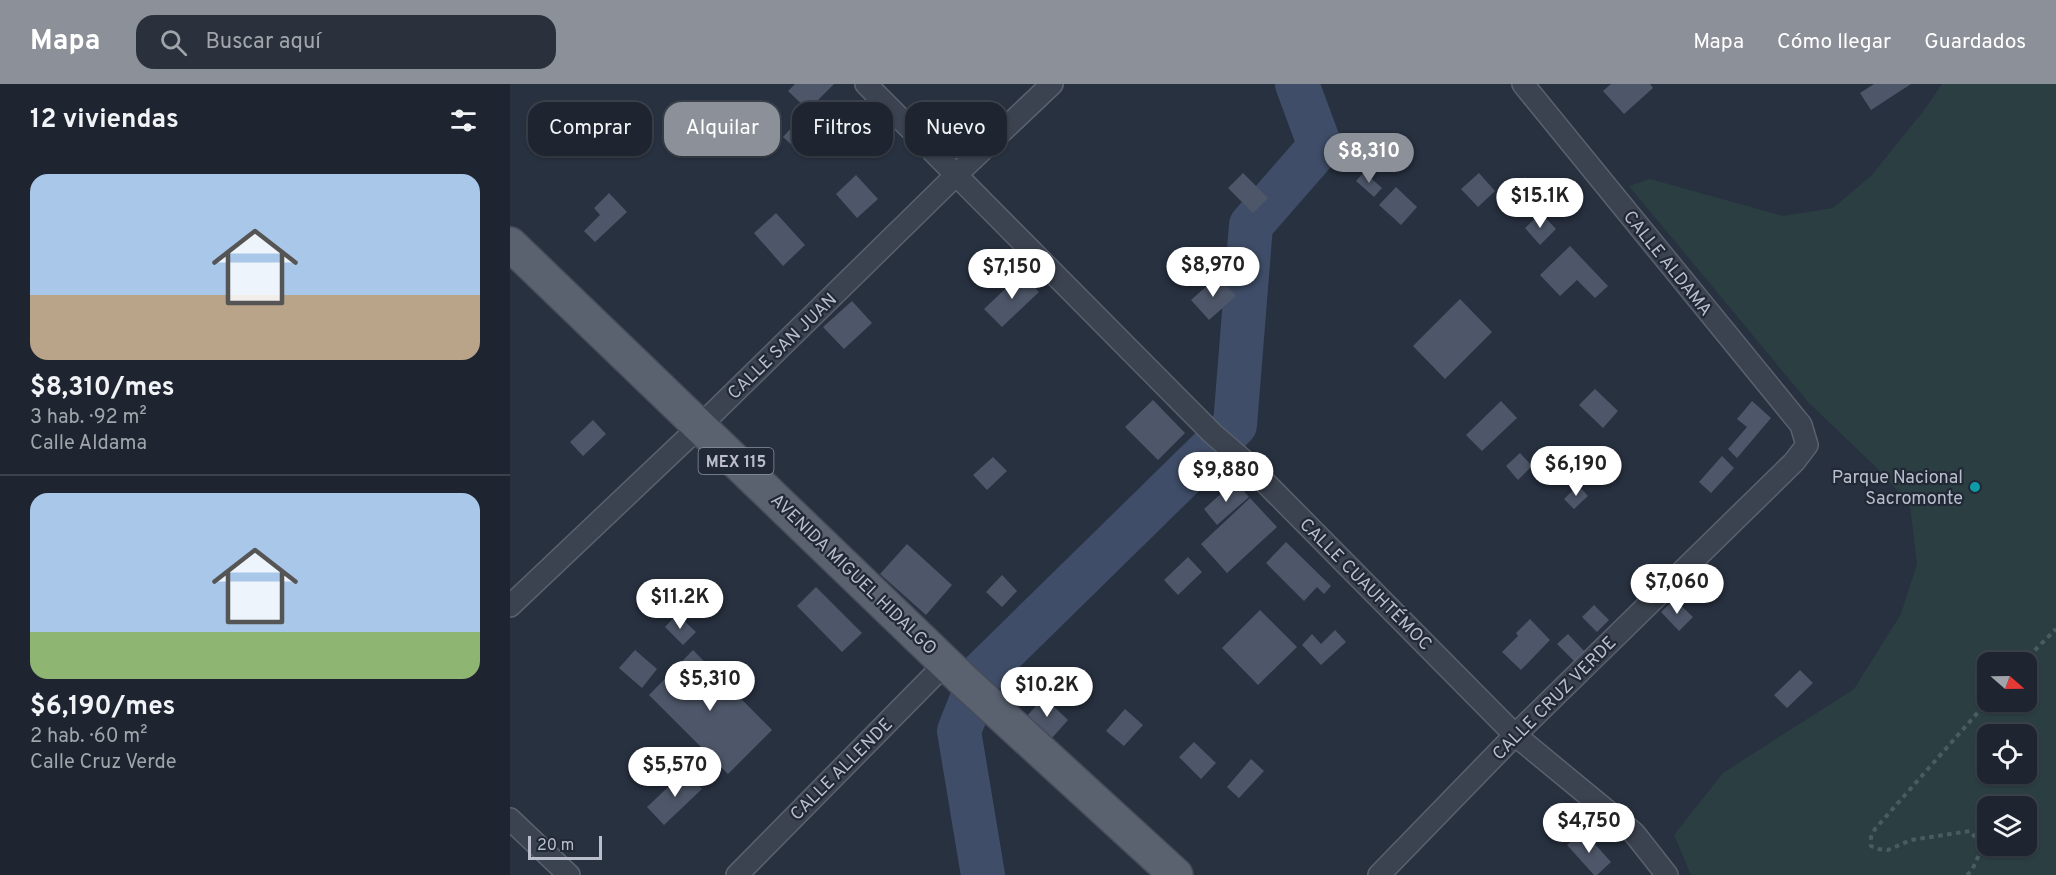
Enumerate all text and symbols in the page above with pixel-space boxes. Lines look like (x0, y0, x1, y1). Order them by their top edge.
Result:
search box (136, 15, 556, 69)
text: Mapa (30, 24, 100, 60)
icon: search (157, 26, 190, 59)
text: Buscar aquí (205, 29, 321, 56)
text: Mapa (1693, 29, 1744, 56)
text: Cómo llegar (1777, 29, 1891, 56)
text: Guardados (1924, 29, 2026, 56)
chip: Comprar (528, 102, 652, 156)
chip: Alquilar (664, 102, 780, 156)
chip: Filtros (792, 102, 893, 156)
chip: Nuevo (905, 102, 1007, 156)
text: 12 viviendas (30, 104, 179, 137)
icon: filters (447, 104, 480, 137)
pin: $8,310 (1320, 133, 1418, 184)
text: $8,310 (1338, 139, 1400, 165)
pin: $15.1K (1491, 178, 1589, 229)
text: $15.1K (1510, 184, 1570, 210)
street label: CALLE ALDAMA (1617, 207, 1716, 321)
icon: home (201, 213, 309, 321)
pin: $8,970 (1164, 247, 1262, 298)
pin: $7,150 (963, 249, 1061, 300)
text: $8,970 (1180, 253, 1246, 279)
text: $7,150 (982, 255, 1042, 281)
street label: CALLE SAN JUAN (723, 289, 843, 405)
text: $8,310/mes (30, 372, 175, 405)
text: 3 hab. · 92 m² (30, 405, 147, 431)
text: Calle Aldama (30, 431, 147, 457)
pin: $6,190 (1527, 446, 1625, 497)
road number: MEX 115 (698, 448, 774, 474)
pin: $9,880 (1177, 452, 1275, 503)
text: $6,190 (1545, 452, 1607, 478)
text: $9,880 (1192, 458, 1260, 484)
place label: Parque Nacional Sacromonte (1832, 467, 1963, 511)
marker: Parque Nacional Sacromonte (1968, 480, 1982, 494)
street label: AVENIDA MIGUEL HIDALGO (765, 489, 941, 661)
street label: CALLE CUAUHTÉMOC (1294, 512, 1438, 656)
icon: home (201, 532, 309, 640)
pin: $7,060 (1628, 564, 1726, 615)
text: $7,060 (1645, 570, 1709, 596)
pin: $11.2K (631, 579, 729, 630)
text: $11.2K (650, 585, 710, 611)
street label: CALLE CRUZ VERDE (1488, 632, 1622, 766)
north arrow (1977, 652, 2037, 712)
map controls (1977, 652, 2037, 856)
pin: $5,310 (661, 661, 759, 712)
text: $5,310 (679, 667, 741, 693)
pin: $10.2K (998, 667, 1096, 718)
text: $10.2K (1015, 673, 1079, 699)
text: $6,190/mes (30, 691, 175, 724)
street label: CALLE ALLENDE (786, 714, 898, 826)
text: 2 hab. · 60 m² (30, 724, 148, 750)
button: locate (1977, 724, 2037, 784)
pin: $5,570 (626, 747, 724, 798)
text: Calle Cruz Verde (30, 750, 177, 776)
text: $5,570 (642, 753, 708, 779)
button: layers (1977, 796, 2037, 856)
pin: $4,750 (1540, 803, 1638, 854)
text: $4,750 (1557, 809, 1621, 835)
scale bar (528, 833, 602, 860)
text: 20 m (537, 836, 574, 856)

